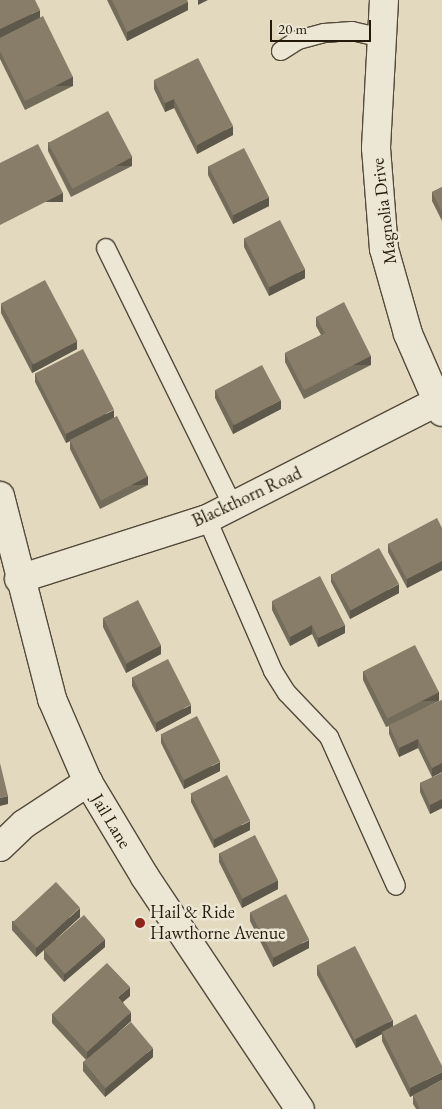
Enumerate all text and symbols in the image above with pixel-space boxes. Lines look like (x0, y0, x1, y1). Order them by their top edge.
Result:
scale bar (272, 10, 373, 42)
text: 20 m (278, 19, 307, 38)
street label: Magnolia Drive (367, 157, 401, 265)
street label: Blackthorn Road (189, 462, 305, 532)
street label: Jail Lane (86, 790, 136, 852)
place label: Hail & Ride Hawthorne Avenue (150, 902, 285, 944)
marker: Hail & Ride Hawthorne Avenue (134, 917, 146, 929)

